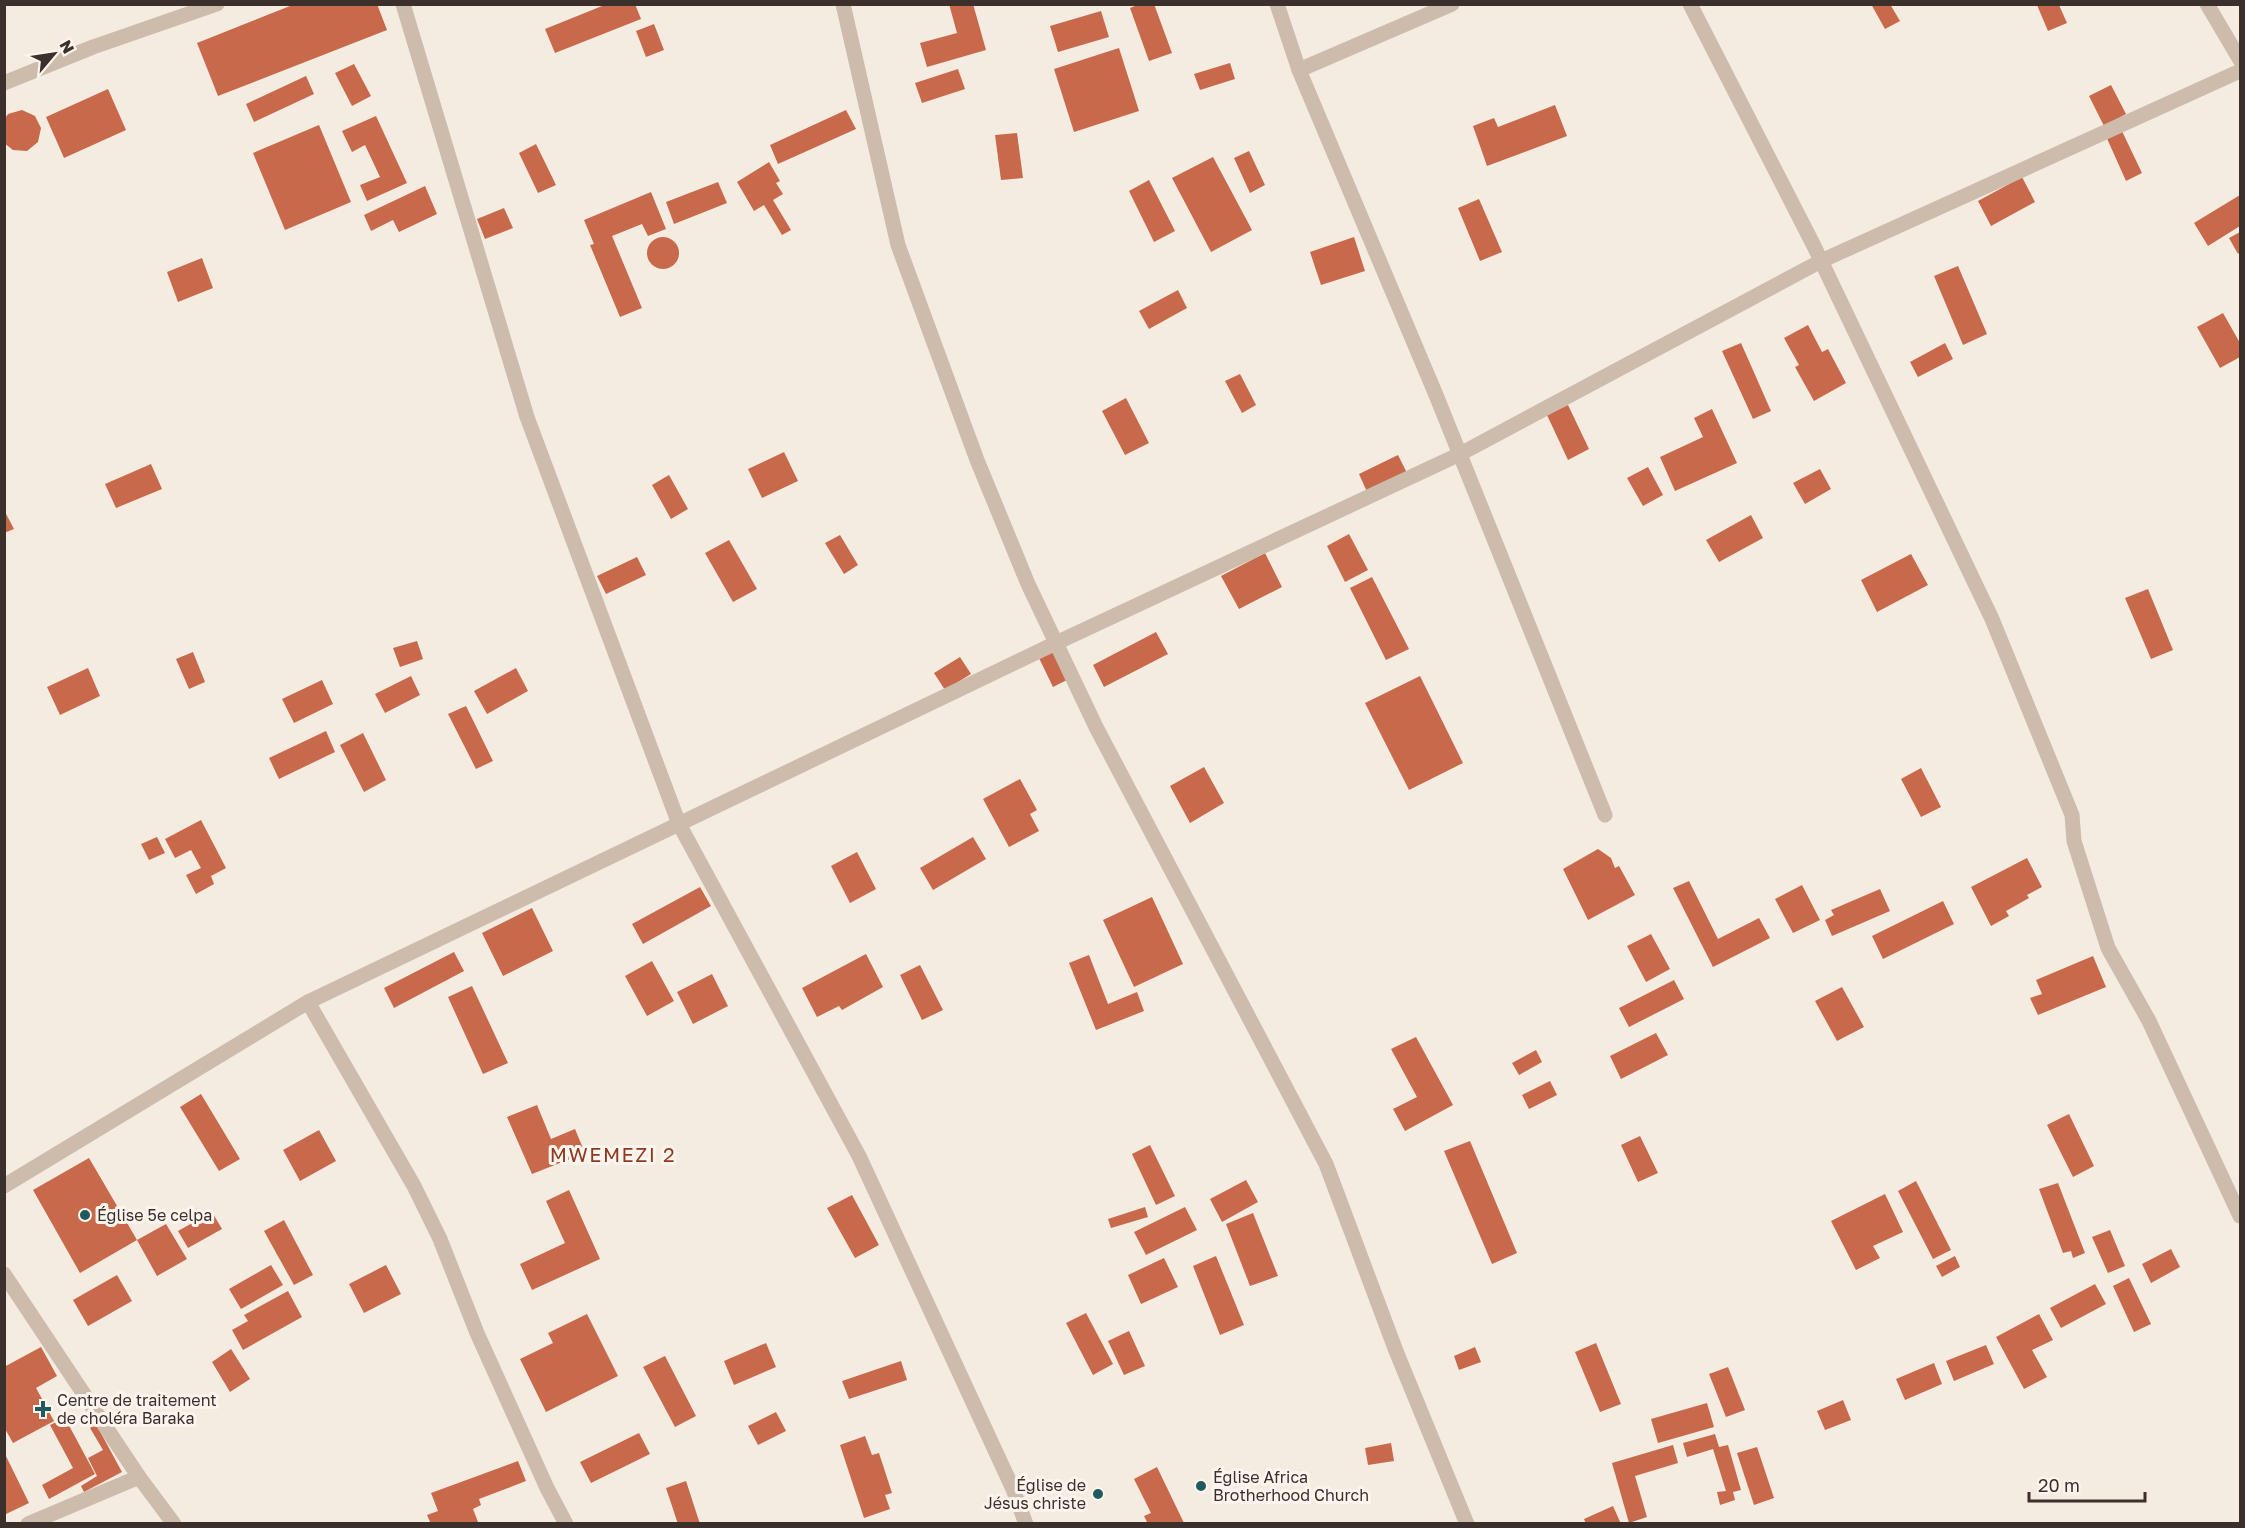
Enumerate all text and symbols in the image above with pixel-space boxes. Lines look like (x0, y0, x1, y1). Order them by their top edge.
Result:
north arrow (24, 24, 84, 84)
text: N (55, 37, 79, 57)
district label: MWEMEZI 2 (550, 1142, 676, 1166)
place label: Église 5e celpa (97, 1205, 212, 1225)
marker: Église 5e celpa (78, 1208, 92, 1222)
place label: Centre de traitement de choléra Baraka (57, 1390, 217, 1428)
marker: Centre de traitement de choléra Baraka (34, 1400, 52, 1418)
scale bar (2029, 1465, 2144, 1503)
place label: Église Africa Brotherhood Church (1213, 1467, 1369, 1505)
text: 20 m (2038, 1474, 2080, 1496)
place label: Église de Jésus christe (984, 1475, 1086, 1513)
marker: Église Africa Brotherhood Church (1194, 1479, 1208, 1493)
marker: Église de Jésus christe (1091, 1487, 1105, 1501)

